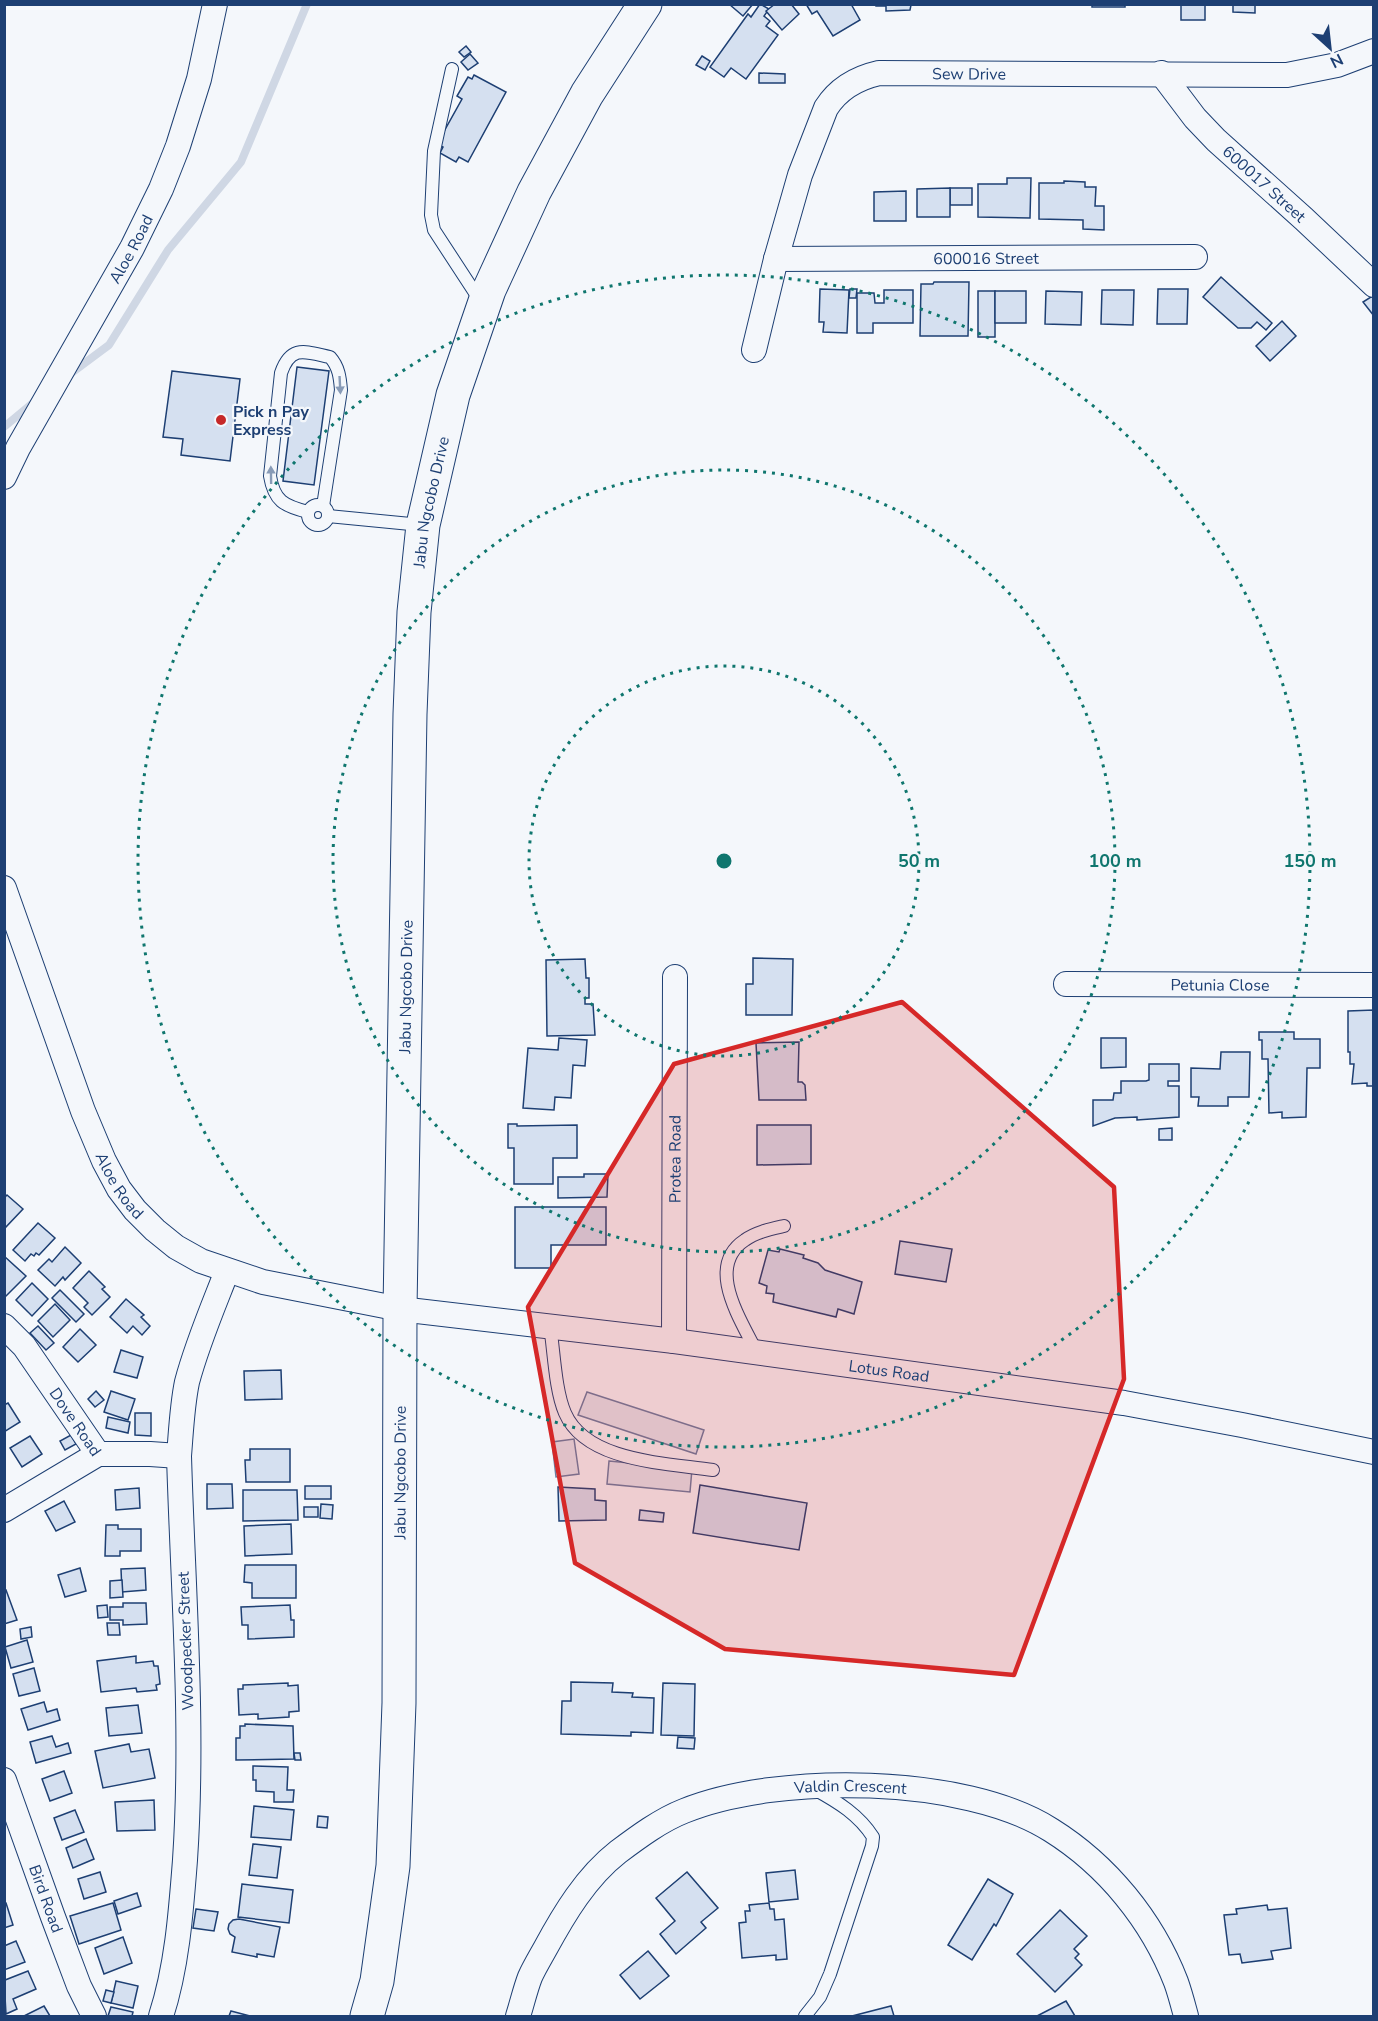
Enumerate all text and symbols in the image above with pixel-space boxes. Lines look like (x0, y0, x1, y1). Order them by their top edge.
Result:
north arrow (1300, 18, 1360, 78)
text: N (1326, 48, 1347, 73)
street label: Sew Drive (932, 63, 1006, 86)
street label: 600017 Street (1217, 141, 1311, 228)
street label: Aloe Road (104, 211, 159, 288)
street label: 600016 Street (933, 248, 1039, 270)
one-way arrow (335, 375, 344, 394)
place label: Pick n Pay Express (233, 401, 309, 441)
marker: Pick n Pay Express (214, 413, 228, 427)
street label: Jabu Ngcobo Drive (409, 434, 455, 570)
one-way arrow (266, 466, 276, 485)
text: 50 m (898, 849, 940, 873)
text: 100 m (1088, 849, 1142, 873)
text: 150 m (1283, 849, 1337, 873)
centre of rings (714, 851, 734, 871)
street label: Jabu Ngcobo Drive (394, 920, 419, 1055)
street label: Petunia Close (1171, 974, 1269, 997)
street label: Protea Road (664, 1115, 687, 1203)
street label: Aloe Road (90, 1149, 148, 1225)
street label: Lotus Road (847, 1355, 931, 1388)
street label: Dove Road (44, 1384, 106, 1461)
street label: Jabu Ngcobo Drive (389, 1406, 412, 1541)
street label: Woodpecker Street (173, 1571, 199, 1711)
street label: Valdin Crescent (792, 1775, 908, 1800)
street label: Bird Road (23, 1862, 68, 1936)

